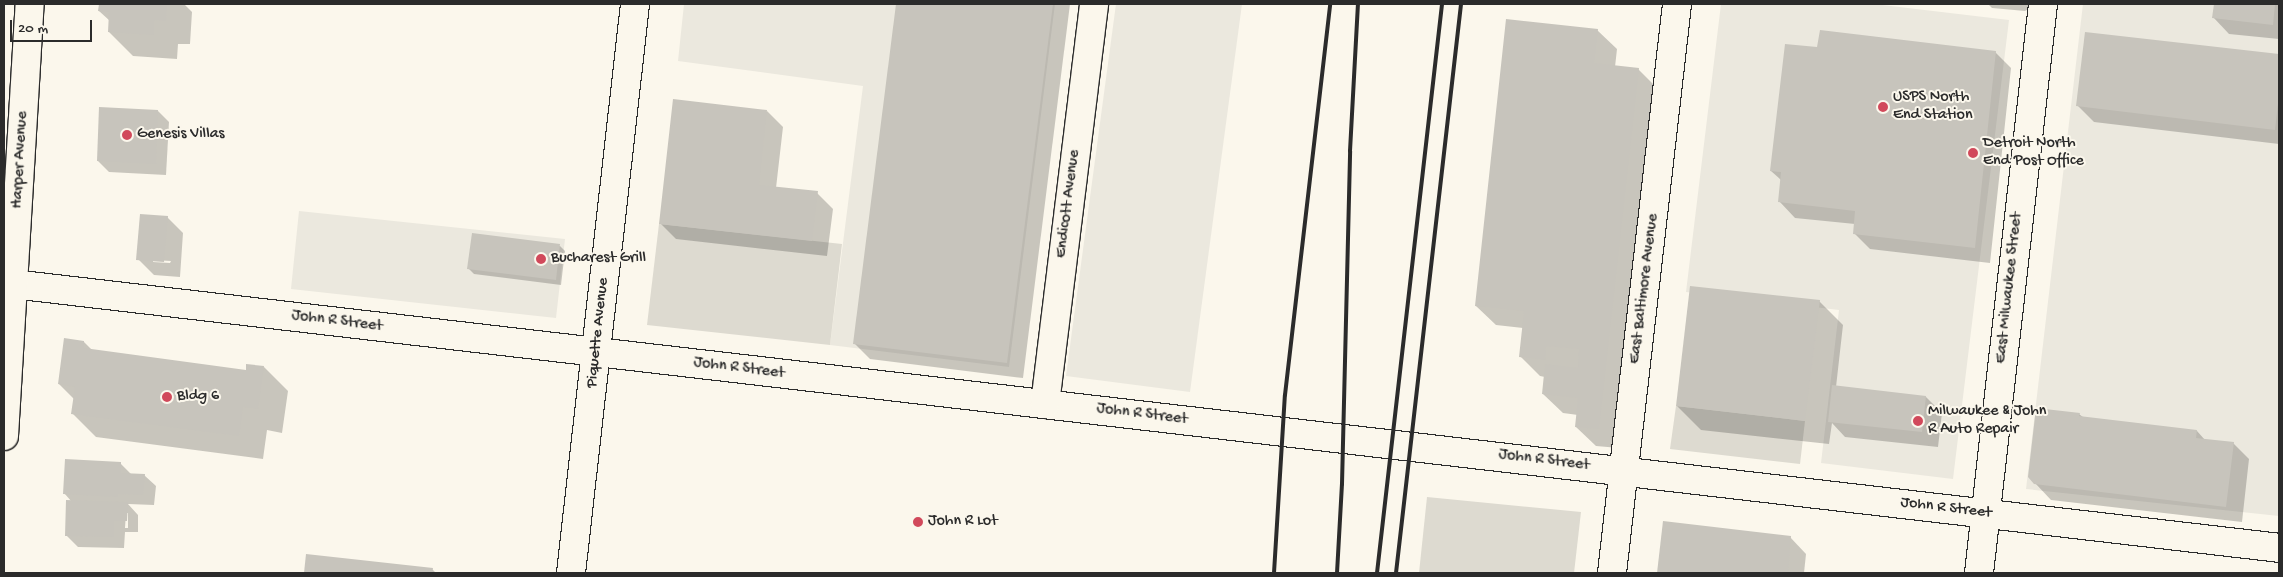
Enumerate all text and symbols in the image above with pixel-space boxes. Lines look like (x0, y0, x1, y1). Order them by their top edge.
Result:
scale bar (12, 10, 95, 42)
text: 20 m (18, 20, 48, 38)
place label: USPS North End Station (1893, 88, 1972, 126)
marker: USPS North End Station (1877, 101, 1889, 113)
street label: Harper Avenue (9, 111, 33, 209)
place label: Genesis Villas (137, 125, 224, 145)
marker: Genesis Villas (121, 129, 133, 141)
place label: Detroit North End Post Office (1983, 134, 2084, 172)
marker: Detroit North End Post Office (1967, 147, 1979, 159)
street label: Endicott Avenue (1053, 149, 1085, 259)
street label: East Milwaukee Street (1993, 211, 2027, 365)
street label: East Baltimore Avenue (1626, 213, 1664, 365)
place label: Bucharest Grill (551, 249, 646, 269)
marker: Bucharest Grill (535, 253, 547, 265)
street label: Piquette Avenue (584, 277, 614, 389)
street label: John R Street (290, 307, 384, 337)
street label: John R Street (692, 354, 786, 384)
place label: Bldg 6 (177, 387, 219, 407)
marker: Bldg 6 (161, 391, 173, 403)
street label: John R Street (1095, 400, 1189, 430)
place label: Milwaukee & John R Auto Repair (1928, 402, 2046, 440)
marker: Milwaukee & John R Auto Repair (1912, 415, 1924, 427)
street label: John R Street (1497, 446, 1591, 476)
street label: John R Street (1899, 494, 1993, 524)
place label: John R Lot (928, 512, 998, 532)
marker: John R Lot (912, 516, 924, 528)

